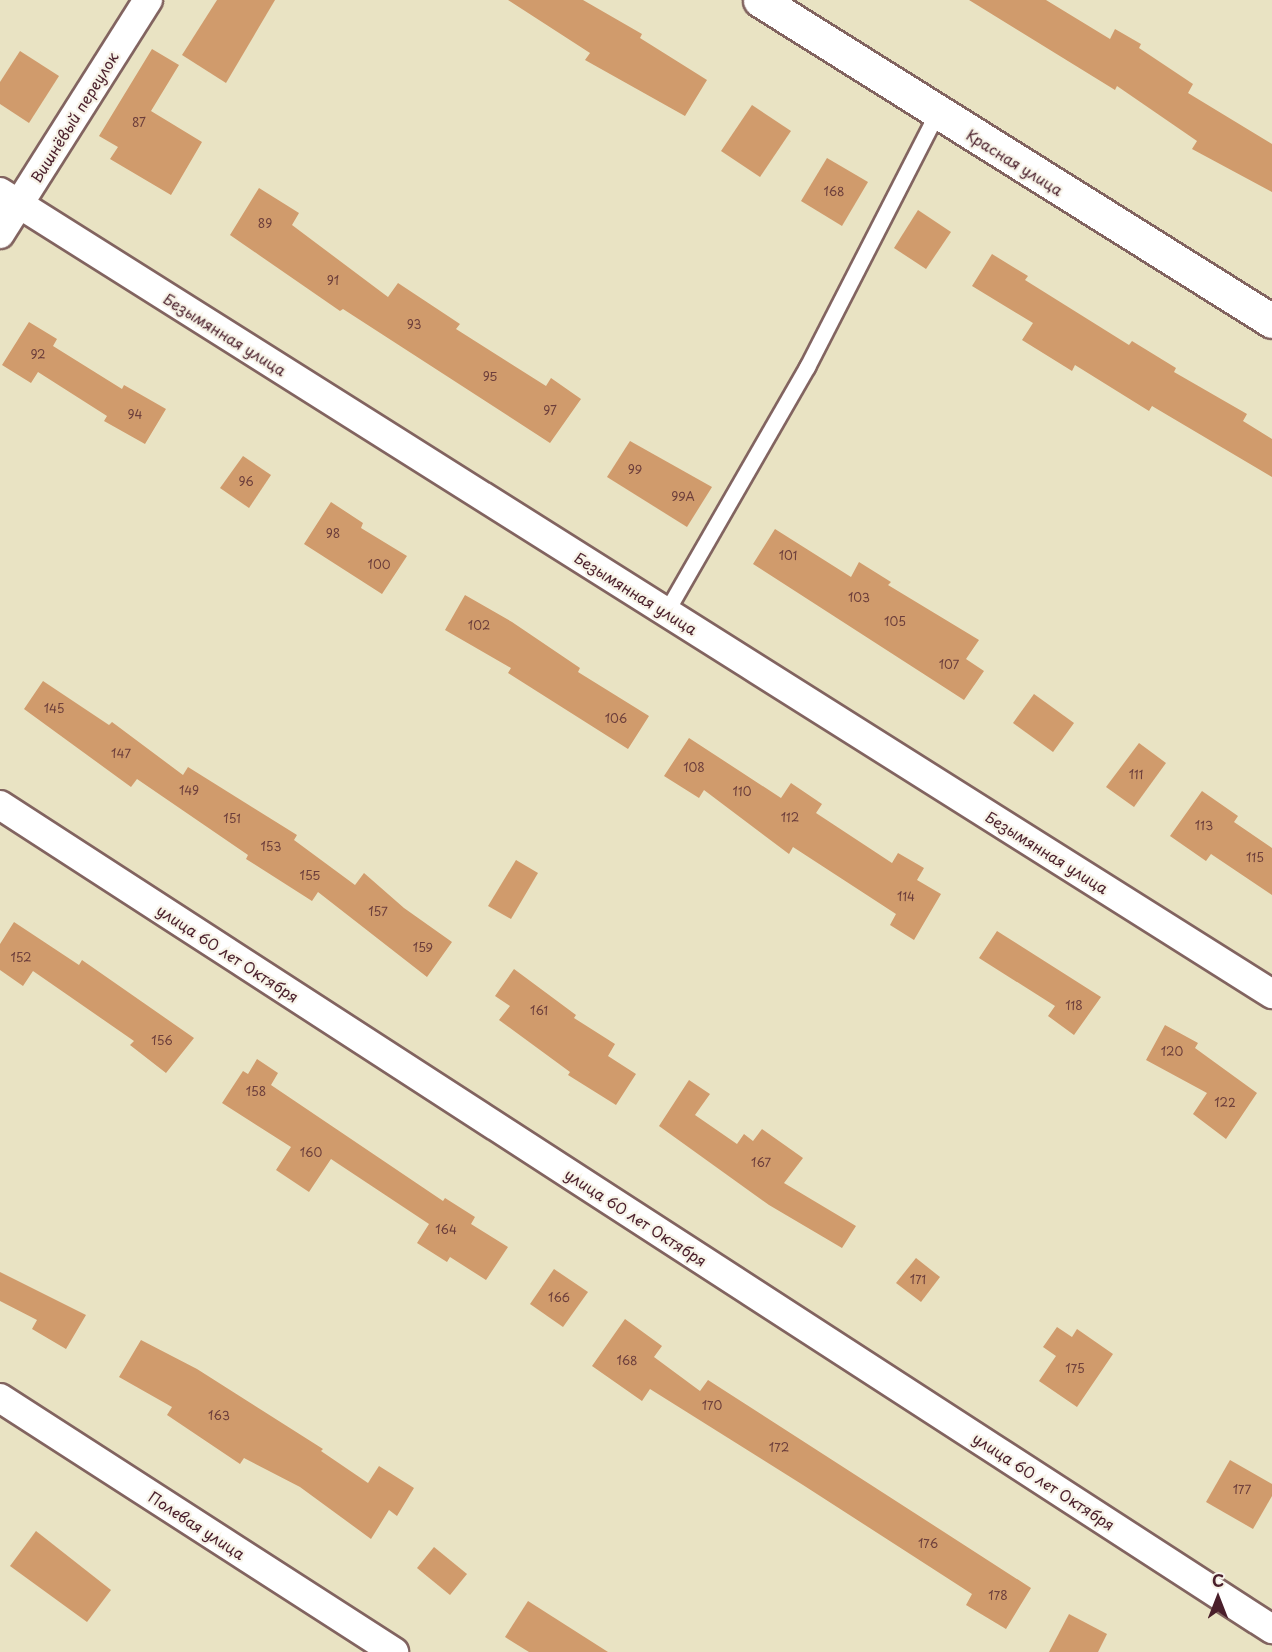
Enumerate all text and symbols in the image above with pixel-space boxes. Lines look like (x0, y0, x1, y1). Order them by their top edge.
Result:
street label: Вишнёвый переулок (27, 49, 121, 185)
house number: 87 (132, 116, 146, 130)
street label: Красная улица (963, 125, 1067, 199)
house number: 168 (823, 185, 845, 199)
house number: 89 (258, 217, 272, 231)
house number: 91 (327, 274, 339, 288)
street label: Безымянная улица (160, 289, 290, 379)
house number: 93 (407, 318, 421, 332)
house number: 92 (30, 348, 46, 362)
house number: 95 (483, 370, 497, 384)
house number: 97 (543, 404, 557, 418)
house number: 94 (128, 408, 142, 422)
house number: 99 (628, 463, 642, 477)
house number: 96 (238, 475, 254, 489)
house number: 99А (671, 490, 695, 504)
house number: 98 (326, 527, 340, 541)
street label: Безымянная улица (571, 548, 701, 638)
house number: 101 (779, 549, 797, 563)
house number: 100 (368, 558, 390, 572)
house number: 103 (848, 591, 870, 605)
house number: 105 (884, 615, 906, 629)
house number: 102 (468, 619, 490, 633)
house number: 107 (939, 658, 959, 672)
house number: 145 (44, 702, 64, 716)
house number: 106 (605, 712, 627, 726)
house number: 147 (111, 747, 131, 761)
house number: 108 (683, 761, 705, 775)
house number: 111 (1129, 768, 1143, 782)
house number: 149 (179, 784, 199, 798)
house number: 110 (733, 785, 751, 799)
street label: Безымянная улица (982, 807, 1112, 897)
house number: 112 (781, 811, 799, 825)
house number: 151 (223, 812, 241, 826)
house number: 113 (1195, 819, 1213, 833)
house number: 153 (260, 840, 282, 854)
house number: 115 (1246, 851, 1264, 865)
house number: 155 (300, 869, 320, 883)
house number: 114 (897, 890, 915, 904)
street label: улица 60 лет Октября (153, 900, 303, 1006)
house number: 157 (368, 905, 388, 919)
house number: 159 (413, 941, 433, 955)
house number: 152 (10, 951, 32, 965)
house number: 118 (1065, 999, 1083, 1013)
house number: 161 (530, 1004, 548, 1018)
house number: 156 (151, 1034, 173, 1048)
house number: 120 (1161, 1045, 1183, 1059)
house number: 158 (246, 1085, 266, 1099)
house number: 122 (1214, 1096, 1236, 1110)
house number: 160 (300, 1146, 322, 1160)
house number: 167 (751, 1156, 771, 1170)
street label: улица 60 лет Октября (561, 1164, 711, 1270)
house number: 164 (435, 1223, 457, 1237)
house number: 171 (910, 1273, 926, 1287)
house number: 166 (548, 1291, 570, 1305)
house number: 168 (616, 1354, 638, 1368)
house number: 175 (1065, 1362, 1085, 1376)
house number: 170 (702, 1399, 722, 1413)
house number: 163 (208, 1409, 230, 1423)
street label: улица 60 лет Октября (969, 1428, 1119, 1534)
house number: 172 (769, 1441, 789, 1455)
house number: 177 (1233, 1483, 1251, 1497)
street label: Полевая улица (145, 1487, 249, 1563)
house number: 176 (918, 1537, 938, 1551)
north arrow (1188, 1568, 1248, 1628)
text: С (1212, 1568, 1224, 1592)
house number: 178 (988, 1589, 1008, 1603)

